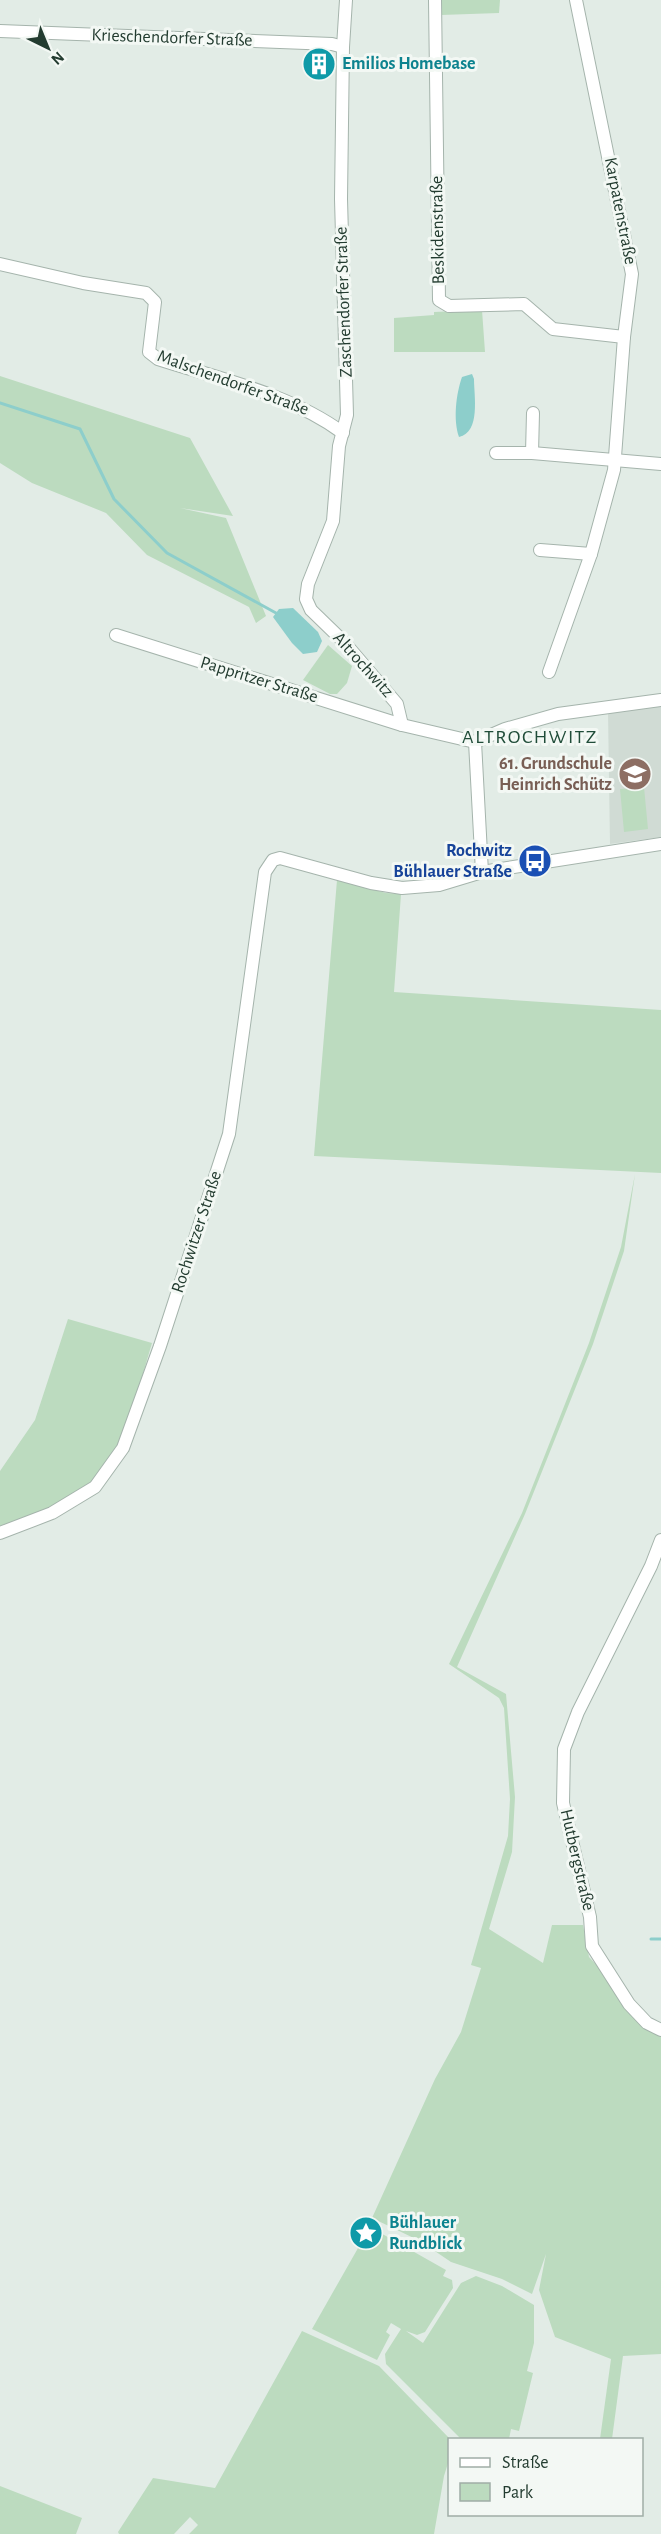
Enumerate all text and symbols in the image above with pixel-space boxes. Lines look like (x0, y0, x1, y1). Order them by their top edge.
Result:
north arrow (18, 18, 78, 78)
street label: Krieschendorfer Straße (91, 26, 253, 50)
building icon: Emilios Homebase (301, 46, 337, 82)
text: N (48, 49, 67, 68)
place label: Emilios Homebase (342, 55, 476, 73)
street label: Karpatenstraße (601, 156, 639, 266)
street label: Beskidenstraße (428, 176, 448, 284)
street label: Zaschendorfer Straße (332, 226, 356, 378)
street label: Malschendorfer Straße (155, 347, 311, 419)
street label: Altrochwitz (329, 629, 397, 701)
street label: Pappritzer Straße (198, 654, 320, 706)
district label: ALTROCHWITZ (462, 727, 598, 747)
place label: 61. Grundschule Heinrich Schütz (499, 755, 612, 794)
school or university icon: 61. Grundschule Heinrich Schütz (617, 756, 653, 792)
place label: Rochwitz Bühlauer Straße (393, 842, 512, 881)
bus stop icon: Rochwitz Bühlauer Straße (517, 843, 553, 879)
street label: Rochwitzer Straße (169, 1169, 225, 1295)
street label: Hutbergstraße (557, 1807, 597, 1913)
place label: Bühlauer Rundblick (389, 2214, 462, 2253)
place icon: Bühlauer Rundblick (348, 2215, 384, 2251)
legend (448, 2438, 643, 2516)
text: Straße (502, 2454, 548, 2472)
text: Park (502, 2484, 534, 2502)

